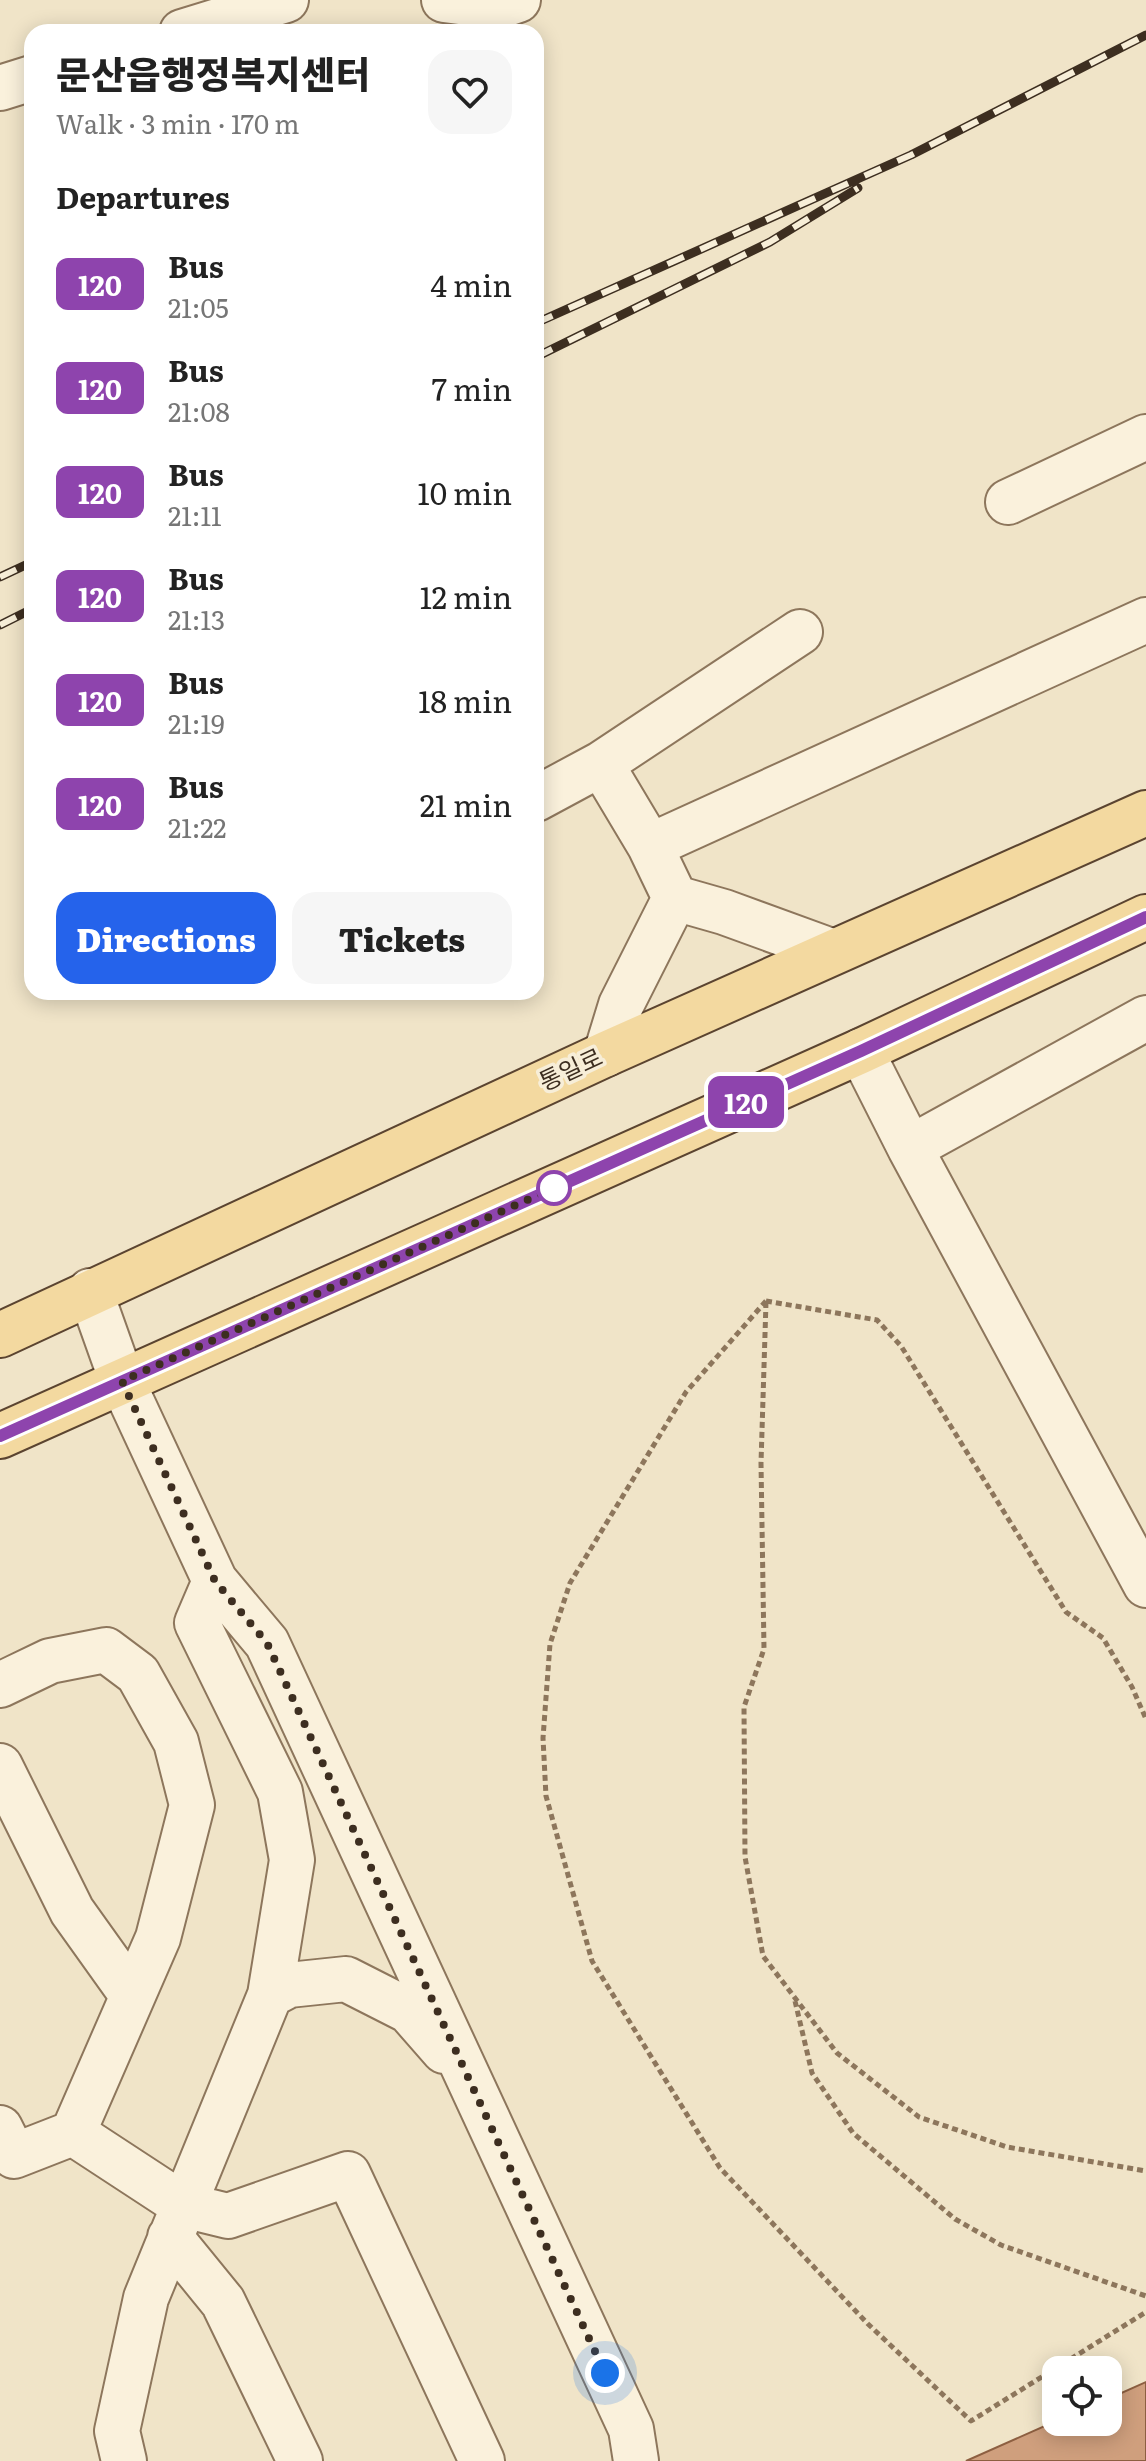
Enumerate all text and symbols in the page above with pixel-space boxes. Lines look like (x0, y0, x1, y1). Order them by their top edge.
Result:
text: 문산읍행정복지센터 (56, 44, 371, 101)
button: heart (428, 50, 512, 134)
text: Walk · 3 min · 170 m (56, 103, 300, 142)
text: Departures (56, 174, 230, 218)
text: Bus (168, 243, 224, 287)
text: 4 min (431, 262, 512, 306)
text: 120 (78, 263, 122, 305)
text: 21:05 (168, 287, 229, 326)
text: Bus (168, 347, 224, 391)
text: 7 min (432, 366, 512, 410)
text: 120 (78, 367, 122, 409)
text: 21:08 (168, 391, 230, 430)
text: Bus (168, 451, 224, 495)
text: 10 min (418, 470, 512, 514)
text: 120 (78, 471, 122, 513)
text: 21:11 (168, 495, 222, 534)
text: Bus (168, 555, 224, 599)
text: 12 min (420, 574, 512, 618)
text: 120 (78, 575, 122, 617)
text: 21:13 (168, 599, 225, 638)
text: Bus (168, 659, 224, 703)
text: 18 min (418, 678, 512, 722)
text: 120 (78, 679, 122, 721)
text: 21:19 (168, 703, 225, 742)
text: Bus (168, 763, 224, 807)
text: 21 min (420, 782, 512, 826)
text: 120 (78, 783, 122, 825)
text: 21:22 (168, 807, 227, 846)
button: Directions (56, 892, 276, 984)
button: Tickets (292, 892, 512, 984)
street label: 통일로 (533, 1038, 607, 1098)
line badge: 120 (700, 1076, 792, 1128)
text: 120 (724, 1081, 768, 1123)
unlabelled marker (537, 1171, 571, 1205)
your location (585, 2353, 625, 2393)
map controls (1042, 2356, 1122, 2436)
button: locate (1042, 2356, 1122, 2436)

